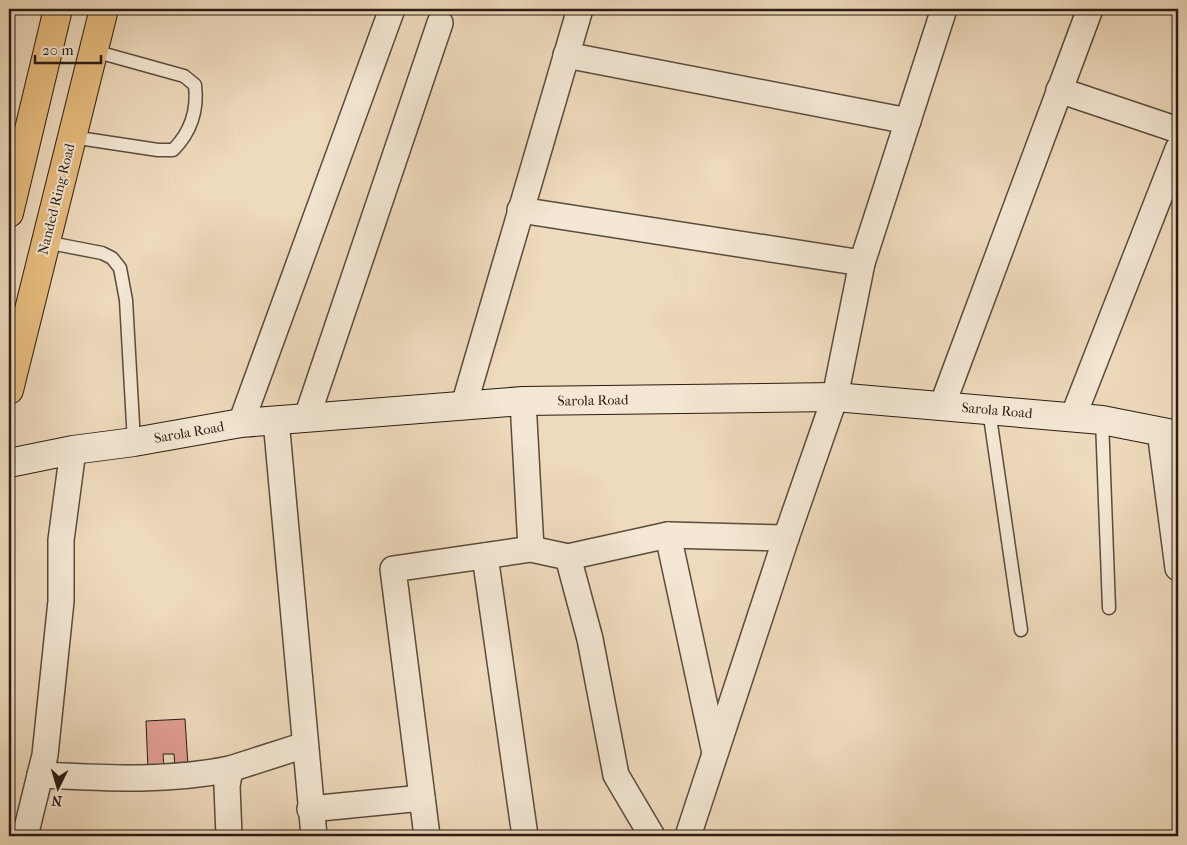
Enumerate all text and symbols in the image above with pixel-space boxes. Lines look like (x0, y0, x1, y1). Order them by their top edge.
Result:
scale bar (35, 32, 101, 64)
text: 20 m (42, 41, 74, 59)
street label: Nanded Ring Road (34, 141, 79, 257)
street label: Sarola Road (557, 391, 629, 410)
street label: Sarola Road (961, 399, 1033, 422)
street label: Sarola Road (153, 418, 226, 447)
north arrow (32, 762, 82, 812)
text: N (51, 791, 63, 809)

